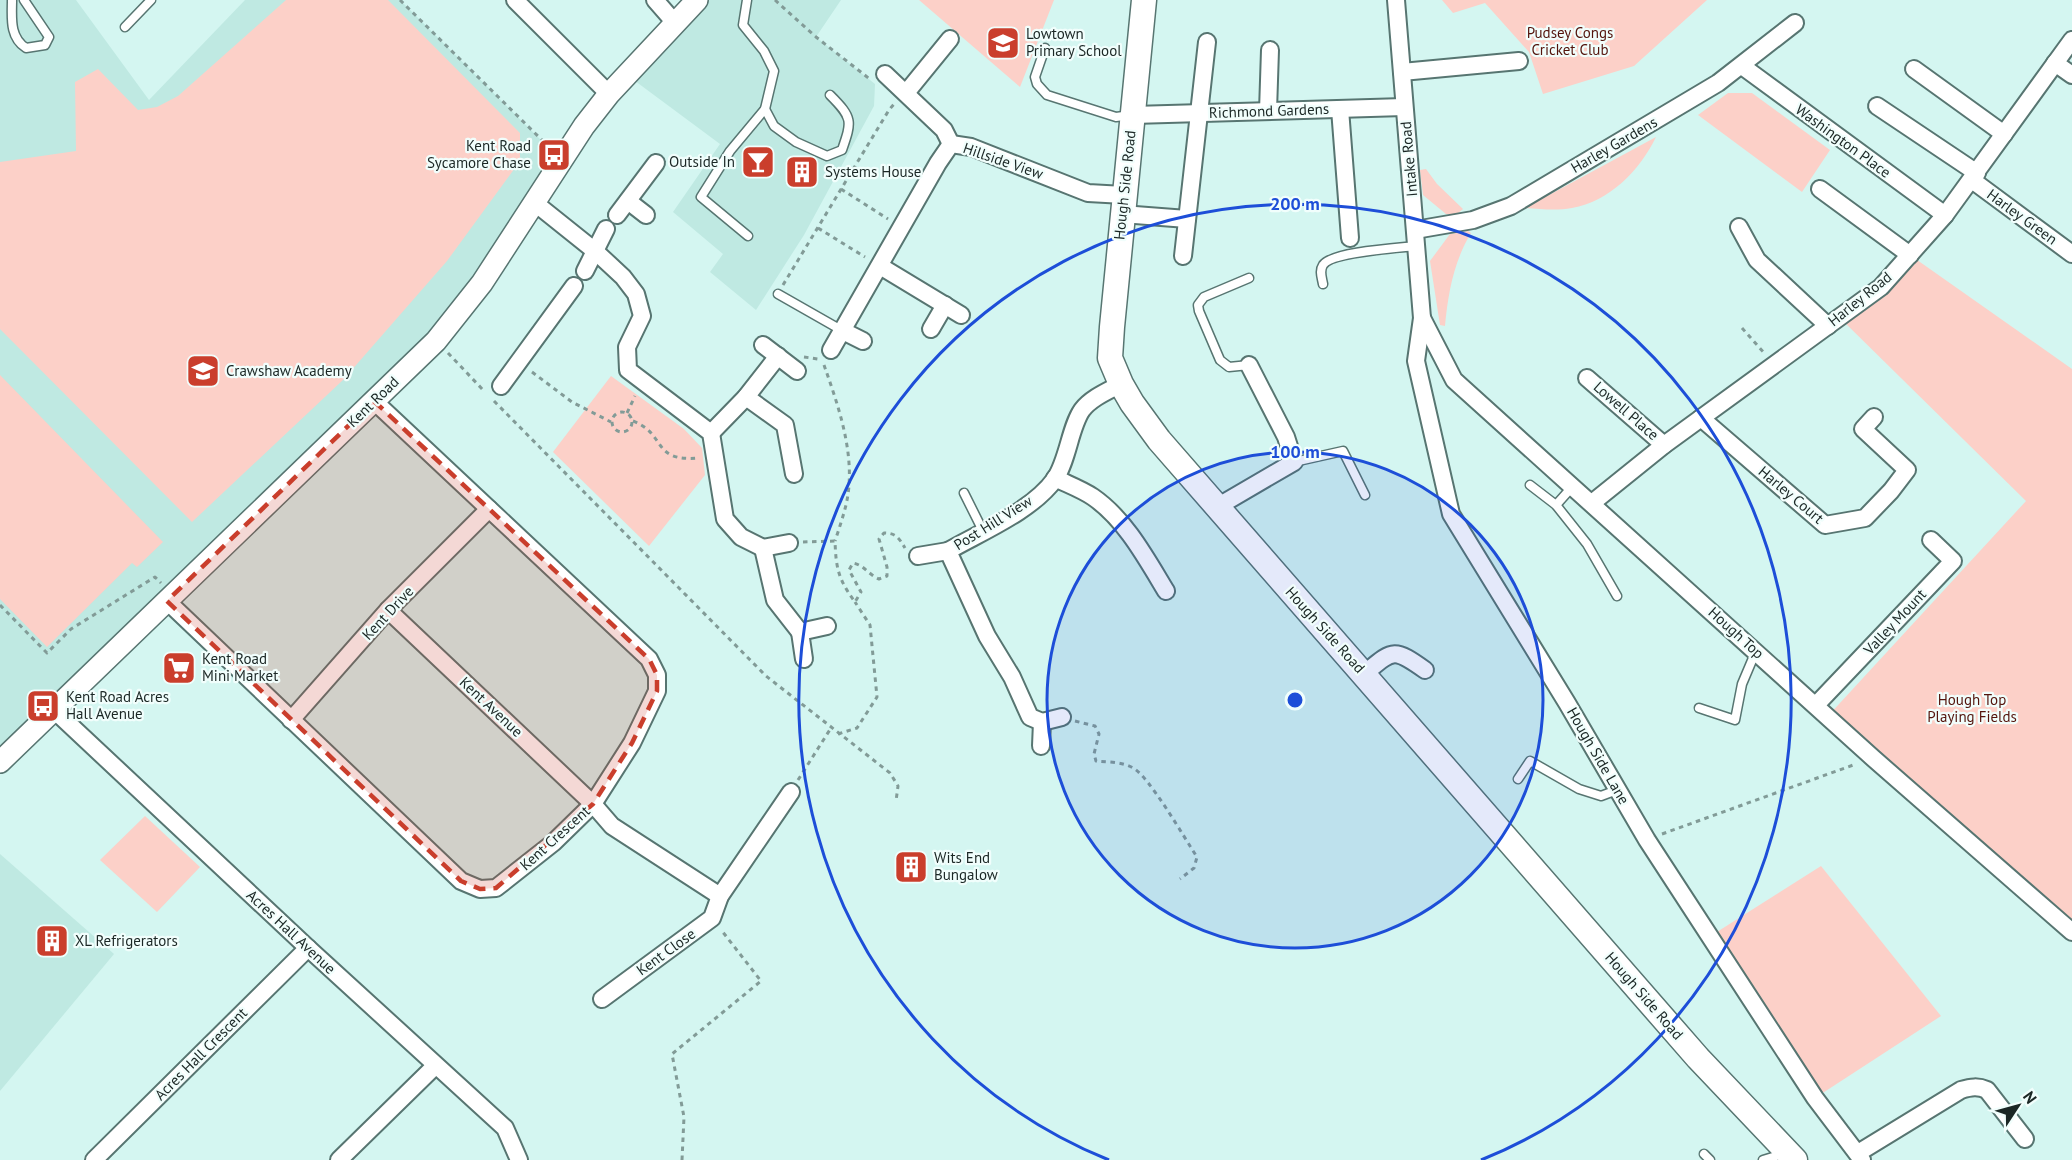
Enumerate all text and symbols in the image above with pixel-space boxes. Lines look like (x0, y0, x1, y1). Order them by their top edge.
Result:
park label: Pudsey Congs Cricket Club (1527, 23, 1613, 59)
place label: Lowtown Primary School (1026, 24, 1122, 60)
school or university icon: Lowtown Primary School (985, 25, 1021, 61)
street label: Richmond Gardens (1209, 99, 1329, 122)
street label: Washington Place (1792, 100, 1895, 182)
street label: Harley Gardens (1567, 112, 1660, 177)
street label: Intake Road (1396, 121, 1421, 197)
street label: Hough Side Road (1109, 129, 1140, 241)
place label: Kent Road Sycamore Chase (427, 136, 531, 172)
bus stop icon: Kent Road Sycamore Chase (536, 137, 572, 173)
street label: Hillside View (961, 138, 1046, 183)
bar icon: Outside In (740, 144, 776, 180)
place label: Outside In (669, 152, 735, 171)
building icon: Systems House (784, 154, 820, 190)
place label: Systems House (825, 162, 921, 181)
street label: Harley Green (1983, 185, 2061, 248)
text: 200 m (1270, 192, 1320, 215)
street label: Harley Road (1824, 267, 1895, 330)
school or university icon: Crawshaw Academy (185, 353, 221, 389)
place label: Crawshaw Academy (226, 361, 352, 380)
street label: Kent Road (343, 372, 403, 431)
street label: Lowell Place (1590, 377, 1663, 444)
text: 100 m (1270, 440, 1320, 463)
street label: Harley Court (1755, 462, 1828, 527)
street label: Post Hill View (950, 491, 1035, 554)
street label: Kent Drive (358, 582, 417, 644)
street label: Hough Side Road (1282, 582, 1369, 677)
street label: Valley Mount (1859, 585, 1930, 659)
street label: Hough Top (1704, 603, 1768, 663)
place label: Kent Road Mini Market (202, 649, 278, 685)
supermarket icon: Kent Road Mini Market (161, 650, 197, 686)
street label: Kent Avenue (456, 673, 527, 741)
place label: Kent Road Acres Hall Avenue (66, 687, 169, 723)
bus stop icon: Kent Road Acres Hall Avenue (25, 688, 61, 724)
centre of rings (1285, 690, 1305, 710)
park label: Hough Top Playing Fields (1927, 690, 2017, 726)
street label: Hough Side Lane (1563, 704, 1634, 808)
street label: Kent Crescent (516, 801, 594, 874)
place label: Wits End Bungalow (934, 848, 998, 884)
building icon: Wits End Bungalow (893, 849, 929, 885)
street label: Acres Hall Avenue (243, 885, 340, 978)
building icon: XL Refrigerators (34, 923, 70, 959)
street label: Kent Close (633, 924, 699, 979)
place label: XL Refrigerators (75, 931, 178, 950)
street label: Hough Side Road (1601, 948, 1688, 1043)
street label: Acres Hall Crescent (150, 1003, 251, 1104)
north arrow (1988, 1076, 2048, 1136)
text: N (2019, 1087, 2041, 1107)

